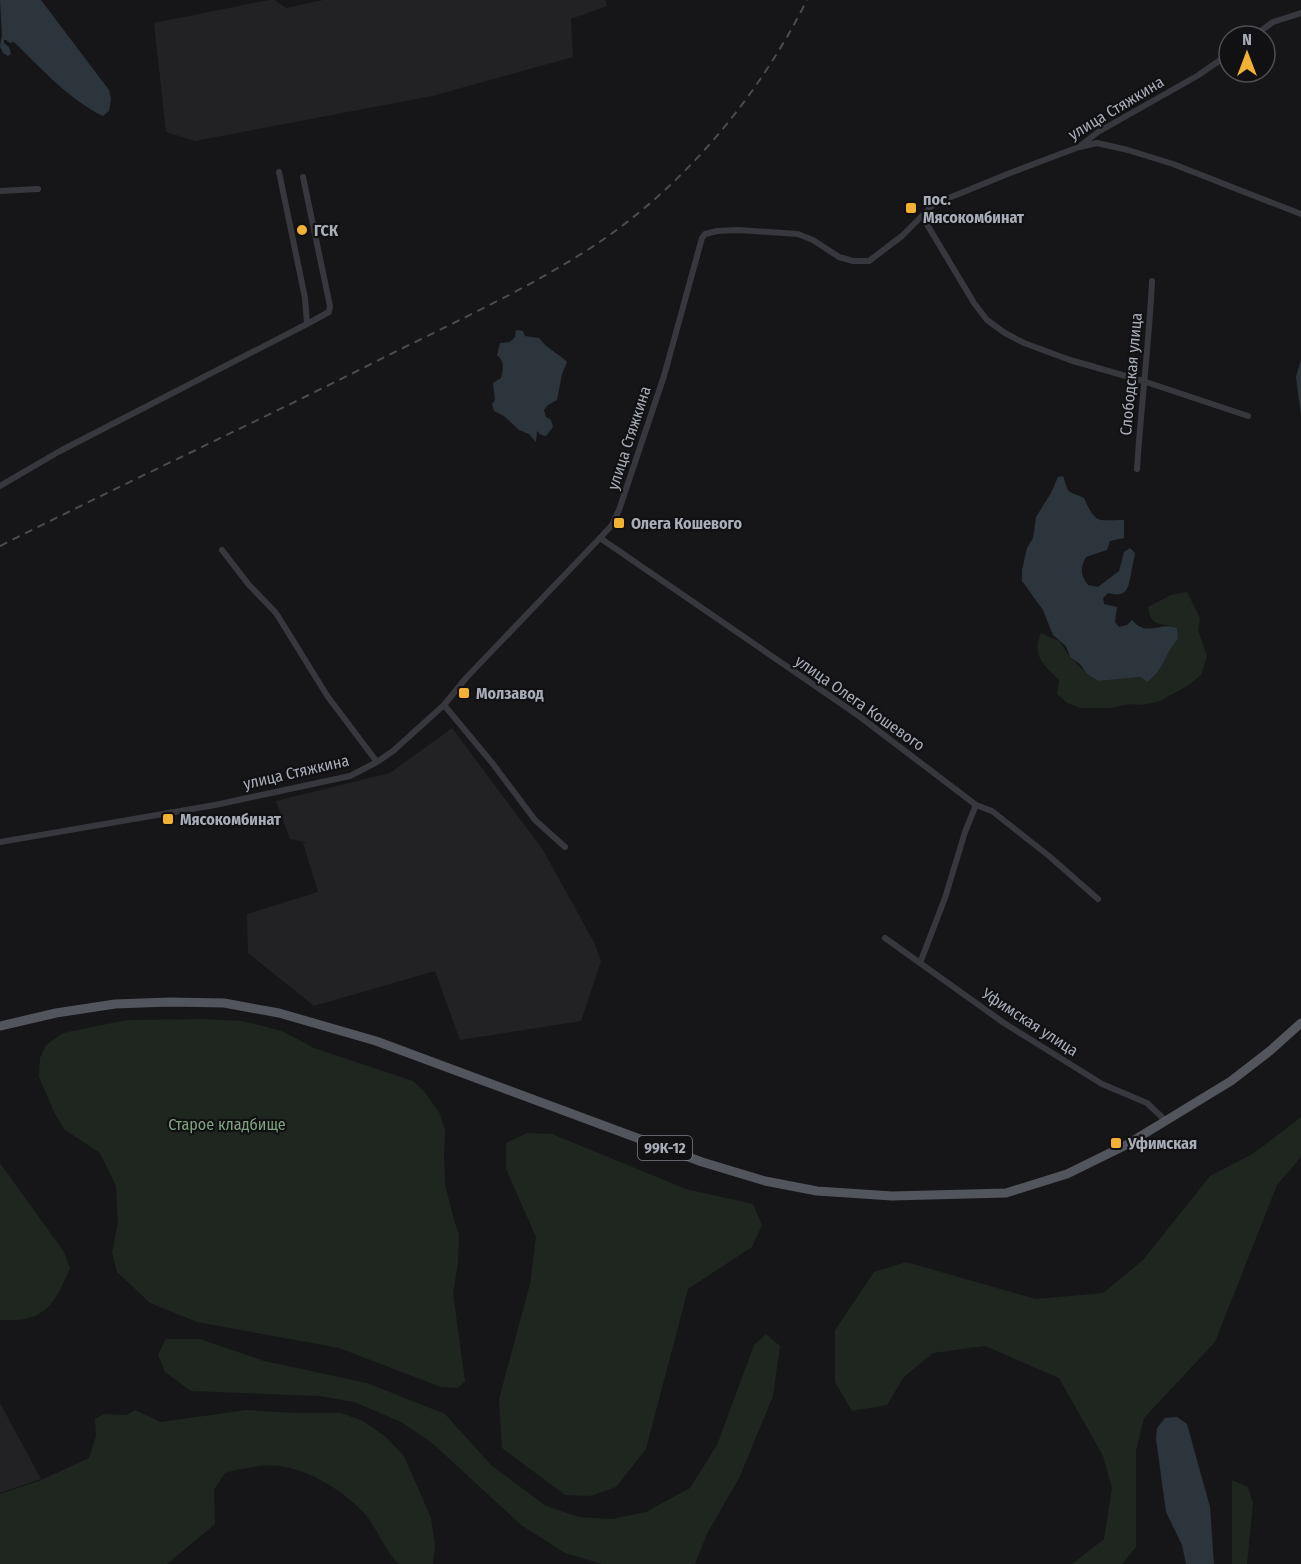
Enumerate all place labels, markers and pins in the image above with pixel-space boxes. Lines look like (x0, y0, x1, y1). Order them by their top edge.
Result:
place label: пос. Мясокомбинат (923, 190, 1024, 227)
marker: пос. Мясокомбинат (904, 201, 918, 215)
place label: ГСК (314, 221, 339, 240)
marker: ГСК (295, 223, 309, 237)
place label: Олега Кошевого (631, 514, 742, 533)
marker: Олега Кошевого (612, 516, 626, 530)
place label: Молзавод (476, 684, 544, 703)
marker: Молзавод (457, 686, 471, 700)
place label: Мясокомбинат (180, 810, 281, 829)
marker: Мясокомбинат (161, 812, 175, 826)
place label: Уфимская (1127, 1134, 1197, 1153)
marker: Уфимская (1109, 1136, 1123, 1150)

